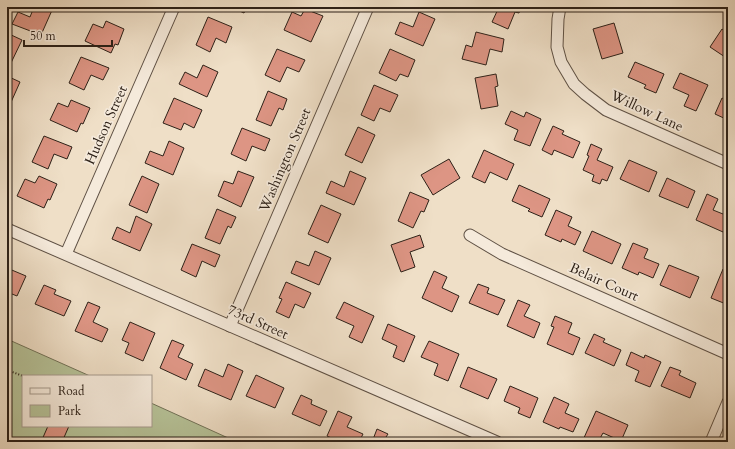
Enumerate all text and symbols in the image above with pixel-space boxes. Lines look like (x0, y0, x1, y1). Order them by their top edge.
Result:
scale bar (24, 22, 112, 48)
text: 50 m (30, 28, 57, 44)
street label: Hudson Street (80, 82, 132, 167)
street label: Willow Lane (607, 86, 686, 136)
street label: Washington Street (254, 105, 316, 216)
street label: Belair Court (566, 258, 642, 306)
street label: 73rd Street (225, 300, 292, 344)
legend (22, 375, 152, 427)
text: Road (58, 383, 85, 399)
text: Park (58, 403, 82, 419)

